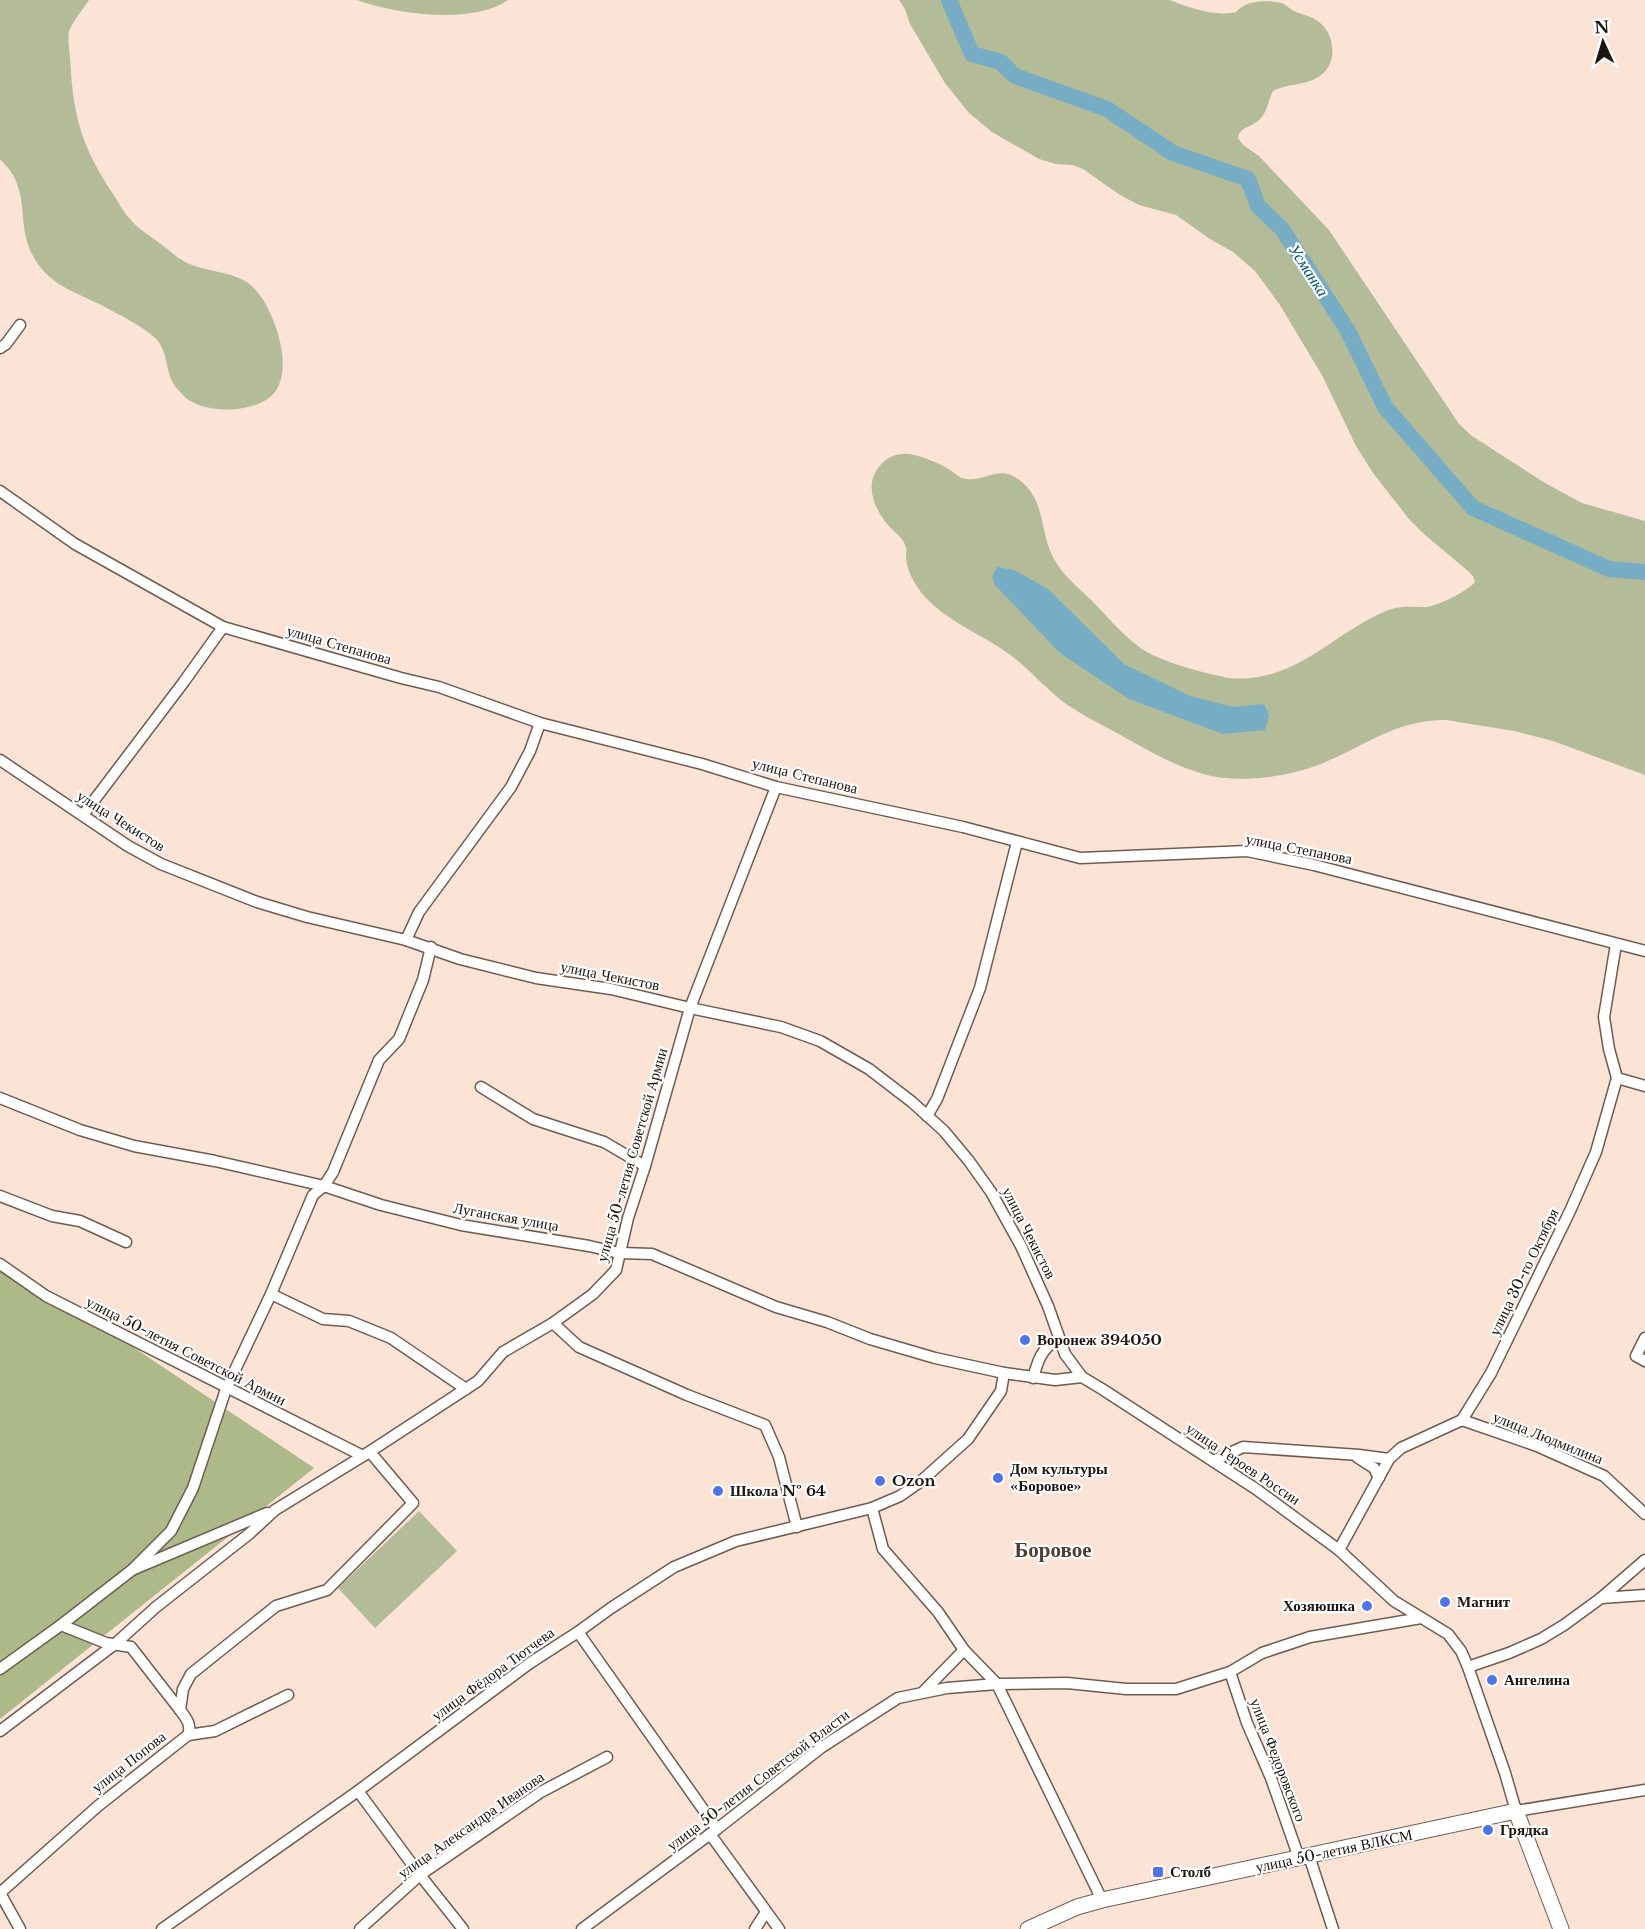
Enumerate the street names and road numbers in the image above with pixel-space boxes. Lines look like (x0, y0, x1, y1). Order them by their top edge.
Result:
street label: улица Степанова (285, 620, 394, 669)
street label: улица Степанова (750, 753, 860, 798)
street label: улица Чекистов (74, 786, 169, 855)
street label: улица Степанова (1244, 829, 1354, 868)
street label: улица Чекистов (559, 957, 661, 994)
street label: улица 50-летия Советской Армии (592, 1046, 671, 1264)
street label: улица Чекистов (998, 1184, 1061, 1282)
street label: Луганская улица (452, 1198, 561, 1235)
street label: улица 30-го Октября (1485, 1205, 1563, 1338)
street label: улица 50-летия Советской Армии (83, 1292, 289, 1409)
street label: улица Людмилина (1490, 1407, 1606, 1468)
street label: улица Героев России (1182, 1418, 1304, 1509)
street label: улица Фёдора Тютчева (428, 1622, 558, 1725)
street label: улица Федоровского (1246, 1695, 1311, 1824)
street label: улица 50-летия Советской Власти (663, 1705, 853, 1855)
street label: улица Попова (88, 1727, 170, 1796)
street label: улица Александра Иванова (394, 1767, 548, 1882)
street label: улица 50-летия ВЛКСМ (1254, 1825, 1414, 1876)

